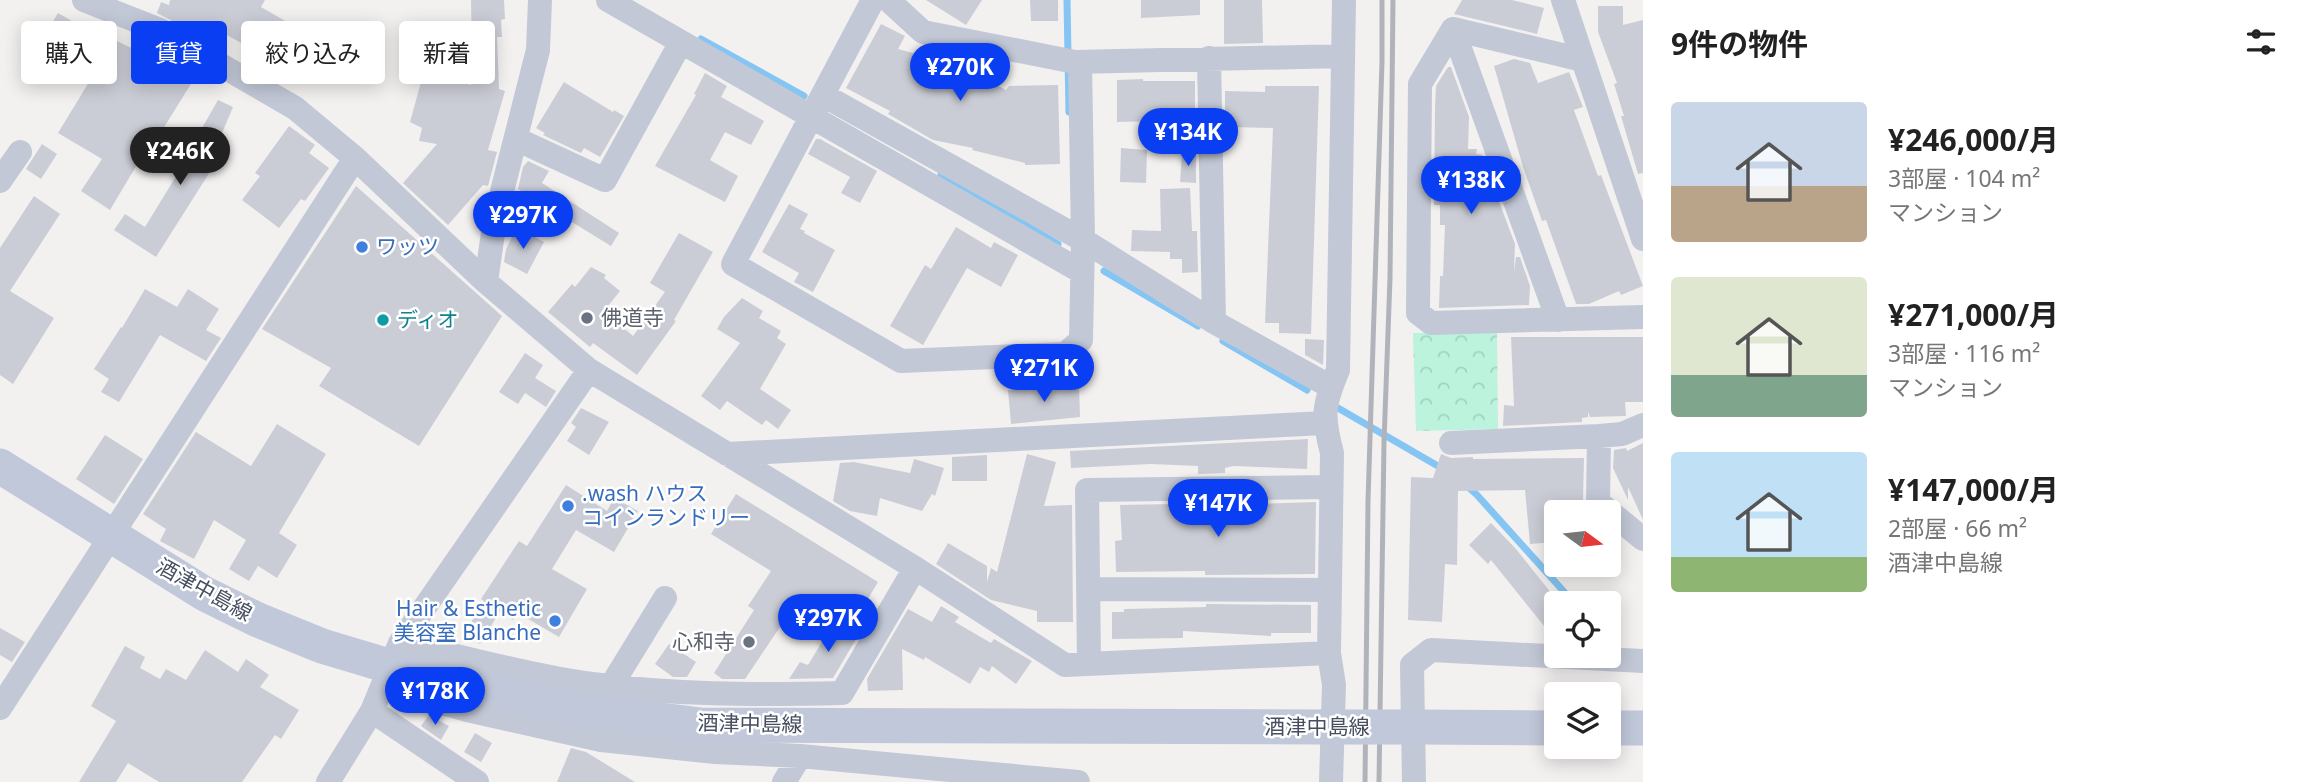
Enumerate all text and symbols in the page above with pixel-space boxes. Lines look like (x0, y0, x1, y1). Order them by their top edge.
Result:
chip: 購入 (21, 21, 117, 84)
chip: 賃貸 (131, 21, 227, 84)
chip: 絞り込み (241, 21, 385, 84)
chip: 新着 (399, 21, 495, 84)
text: 9件の物件 (1671, 23, 1808, 64)
icon: filters (2242, 23, 2280, 61)
pin: ¥270K (911, 43, 1009, 103)
text: ¥270K (926, 50, 994, 82)
pin: ¥134K (1139, 108, 1237, 168)
text: ¥134K (1154, 115, 1222, 147)
text: ¥246,000/月 (1888, 119, 2059, 160)
pin: ¥246K (131, 128, 229, 187)
icon: home (1727, 130, 1811, 214)
text: ¥246K (146, 134, 214, 166)
pin: ¥138K (1422, 156, 1520, 216)
text: 3部屋 · 104 m² (1888, 162, 2040, 194)
text: ¥138K (1437, 163, 1505, 195)
pin: ¥297K (474, 191, 572, 251)
text: マンション (1888, 196, 2003, 228)
text: ¥297K (489, 198, 557, 230)
place label: ワッツ (376, 232, 439, 260)
marker: ワッツ (354, 239, 370, 255)
text: ¥271,000/月 (1888, 294, 2059, 335)
place label: 佛道寺 (601, 303, 664, 331)
place label: ディオ (397, 305, 459, 333)
icon: home (1727, 305, 1811, 389)
marker: 佛道寺 (579, 310, 595, 326)
marker: ディオ (375, 312, 391, 328)
text: 3部屋 · 116 m² (1888, 337, 2040, 369)
pin: ¥271K (995, 344, 1093, 404)
text: ¥271K (1010, 351, 1078, 383)
text: マンション (1888, 371, 2003, 403)
text: ¥147,000/月 (1888, 469, 2059, 510)
place label: .wash ハウス コインランドリー (582, 479, 750, 531)
pin: ¥147K (1169, 480, 1267, 539)
icon: home (1727, 480, 1811, 564)
text: ¥147K (1184, 486, 1252, 518)
marker: .wash ハウス コインランドリー (560, 498, 576, 514)
north arrow (1544, 500, 1620, 578)
map controls (1544, 500, 1621, 759)
text: 2部屋 · 66 m² (1888, 512, 2027, 544)
text: 酒津中島線 (1888, 546, 2003, 578)
street label: 酒津中島線 (152, 551, 257, 627)
button: locate (1544, 591, 1621, 668)
place label: Hair & Esthetic 美容室 Blanche (394, 594, 541, 646)
pin: ¥297K (779, 594, 877, 654)
text: ¥297K (794, 601, 862, 633)
marker: Hair & Esthetic 美容室 Blanche (547, 613, 563, 629)
place label: 心和寺 (672, 627, 735, 655)
marker: 心和寺 (741, 634, 757, 650)
pin: ¥178K (386, 668, 484, 727)
text: ¥178K (401, 674, 469, 706)
button: layers (1544, 682, 1621, 759)
street label: 酒津中島線 (697, 708, 803, 738)
street label: 酒津中島線 (1265, 712, 1370, 740)

